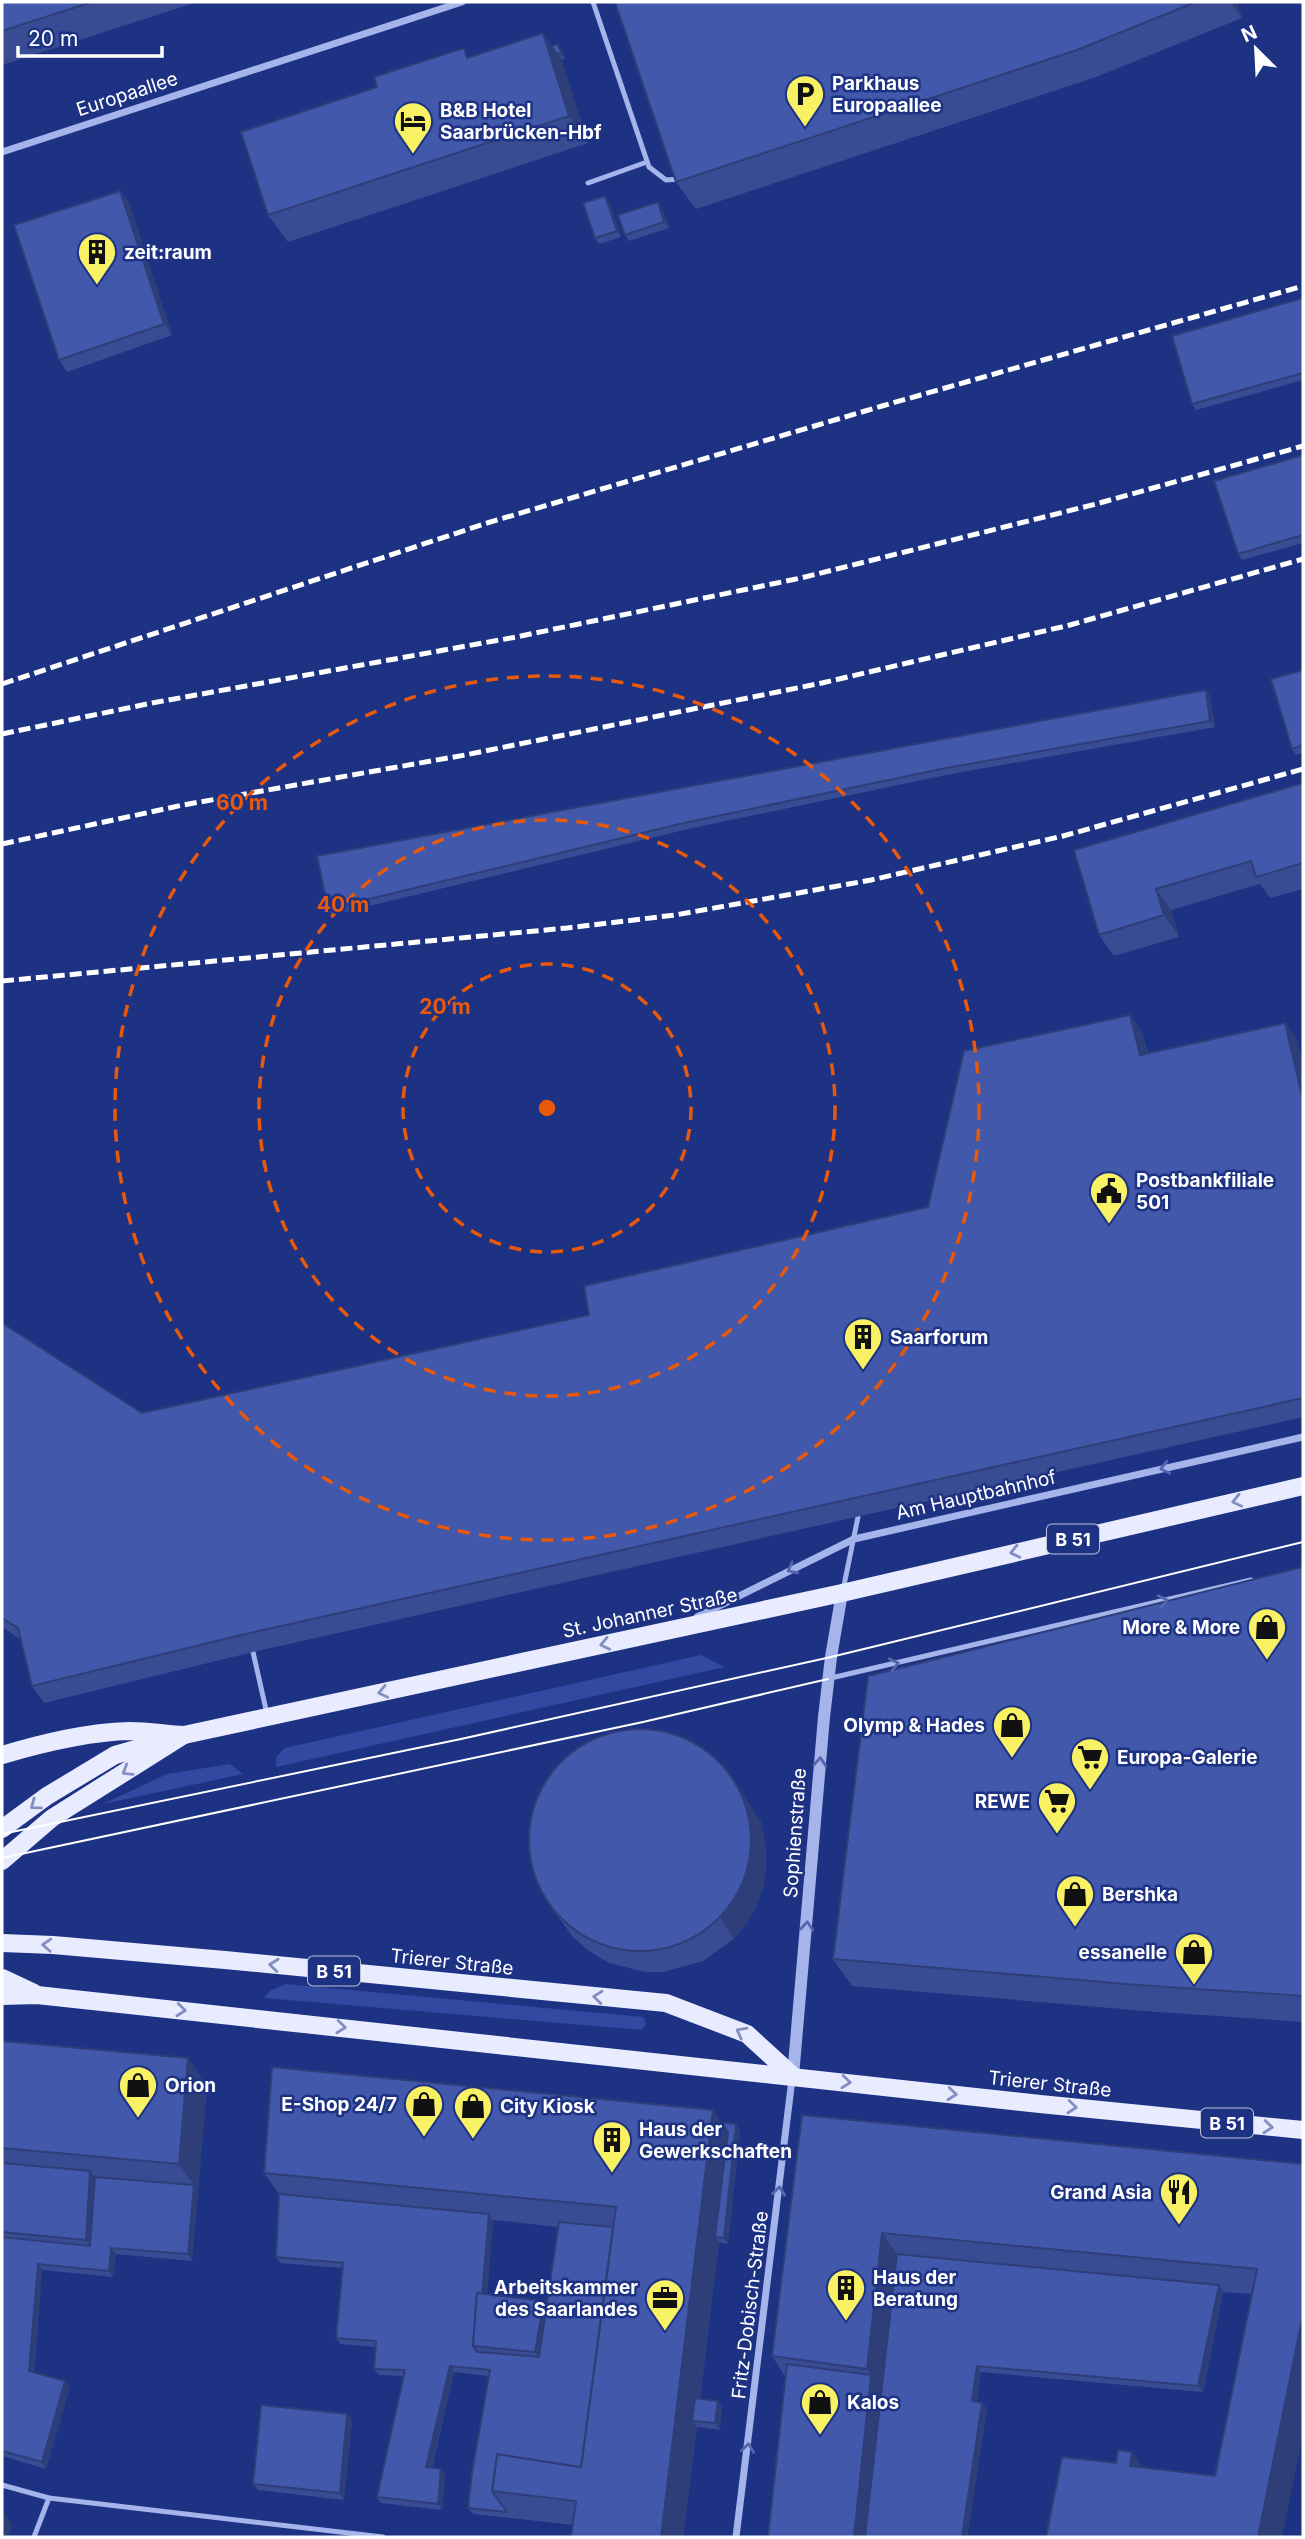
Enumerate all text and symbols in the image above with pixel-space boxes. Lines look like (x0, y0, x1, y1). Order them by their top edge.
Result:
scale bar (18, 14, 161, 58)
north arrow (1221, 14, 1291, 84)
text: N (1238, 20, 1261, 47)
text: 20 m (28, 26, 78, 51)
street label: Europaallee (73, 67, 181, 121)
place label: Parkhaus Europaallee (832, 72, 941, 117)
parking icon: Parkhaus Europaallee (784, 73, 826, 128)
place label: B&B Hotel Saarbrücken-Hbf (440, 99, 602, 144)
hotel icon: B&B Hotel Saarbrücken-Hbf (392, 100, 434, 155)
building icon: zeit:raum (76, 231, 118, 286)
place label: zeit:raum (124, 241, 212, 264)
text: 60 m (216, 790, 268, 815)
text: 40 m (317, 892, 369, 917)
text: 20 m (419, 994, 471, 1019)
centre of rings (535, 1096, 559, 1120)
place label: Postbankfiliale 501 (1136, 1169, 1274, 1214)
public building icon: Postbankfiliale 501 (1088, 1170, 1130, 1225)
building icon: Saarforum (842, 1316, 884, 1371)
place label: Saarforum (890, 1326, 988, 1349)
one-way arrow (1159, 1460, 1171, 1475)
street label: Am Hauptbahnhof (894, 1465, 1058, 1525)
one-way arrow (1231, 1493, 1243, 1507)
road number: B 51 (1047, 1524, 1099, 1554)
one-way arrow (1009, 1544, 1021, 1559)
one-way arrow (787, 1560, 799, 1574)
street label: St. Johanner Straße (560, 1583, 740, 1643)
one-way arrow (1157, 1595, 1169, 1609)
shop icon: More & More (1246, 1606, 1288, 1661)
place label: More & More (1122, 1616, 1240, 1639)
one-way arrow (599, 1636, 611, 1651)
one-way arrow (888, 1658, 900, 1672)
one-way arrow (377, 1683, 389, 1698)
shop icon: Olymp & Hades (991, 1704, 1033, 1759)
place label: Olymp & Hades (843, 1714, 985, 1737)
supermarket icon: Europa-Galerie (1069, 1736, 1111, 1791)
place label: Europa-Galerie (1117, 1746, 1257, 1769)
one-way arrow (812, 1756, 827, 1767)
one-way arrow (121, 1763, 134, 1776)
street label: Sophienstraße (779, 1767, 811, 1899)
supermarket icon: REWE (1036, 1780, 1078, 1835)
place label: REWE (975, 1790, 1030, 1813)
one-way arrow (30, 1797, 43, 1809)
shop icon: Bershka (1054, 1873, 1096, 1928)
place label: Bershka (1102, 1883, 1178, 1906)
one-way arrow (799, 1920, 814, 1931)
shop icon: essanelle (1173, 1931, 1215, 1986)
one-way arrow (41, 1938, 52, 1953)
place label: essanelle (1079, 1941, 1167, 1964)
street label: Trierer Straße (389, 1944, 515, 1980)
road number: B 51 (308, 1956, 360, 1985)
one-way arrow (268, 1958, 280, 1973)
one-way arrow (592, 1990, 603, 2005)
one-way arrow (176, 2002, 187, 2017)
one-way arrow (335, 2020, 347, 2035)
one-way arrow (736, 2027, 749, 2041)
shop icon: Orion (117, 2064, 159, 2119)
street label: Trierer Straße (987, 2066, 1113, 2102)
place label: Orion (165, 2074, 216, 2097)
one-way arrow (841, 2075, 852, 2090)
shop icon: E-Shop 24/7 (403, 2083, 445, 2138)
shop icon: City Kiosk (452, 2085, 494, 2140)
one-way arrow (947, 2086, 958, 2101)
place label: E-Shop 24/7 (281, 2093, 397, 2116)
place label: City Kiosk (500, 2095, 595, 2118)
one-way arrow (1066, 2100, 1078, 2115)
road number: B 51 (1201, 2108, 1253, 2138)
place label: Haus der Gewerkschaften (639, 2118, 792, 2163)
building icon: Haus der Gewerkschaften (591, 2119, 633, 2174)
one-way arrow (1263, 2119, 1274, 2134)
restaurant icon: Grand Asia (1158, 2171, 1200, 2226)
place label: Grand Asia (1050, 2181, 1152, 2204)
one-way arrow (771, 2185, 786, 2196)
street label: Fritz-Dobisch-Straße (727, 2210, 773, 2400)
place label: Haus der Beratung (873, 2266, 958, 2311)
building icon: Haus der Beratung (825, 2267, 867, 2322)
place label: Arbeitskammer des Saarlandes (494, 2276, 638, 2321)
office icon: Arbeitskammer des Saarlandes (644, 2277, 686, 2332)
shop icon: Kalos (799, 2381, 841, 2436)
place label: Kalos (847, 2391, 899, 2414)
one-way arrow (741, 2442, 756, 2454)

